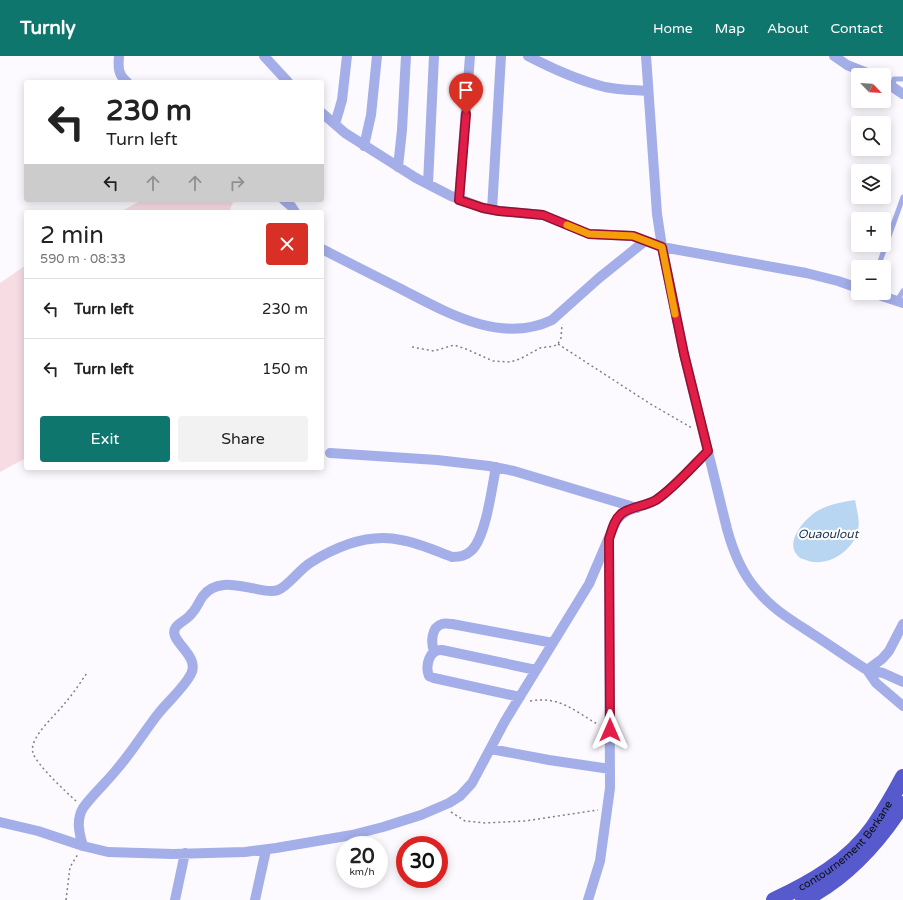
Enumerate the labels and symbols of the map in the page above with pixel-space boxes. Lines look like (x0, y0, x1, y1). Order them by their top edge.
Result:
north arrow (851, 68, 891, 108)
pin (449, 73, 483, 114)
water label: Ouaoulout (798, 527, 860, 541)
position arrow (589, 709, 631, 751)
street label: contournement Berkane (796, 798, 895, 894)
speed limit sign: 30 (396, 836, 448, 888)

